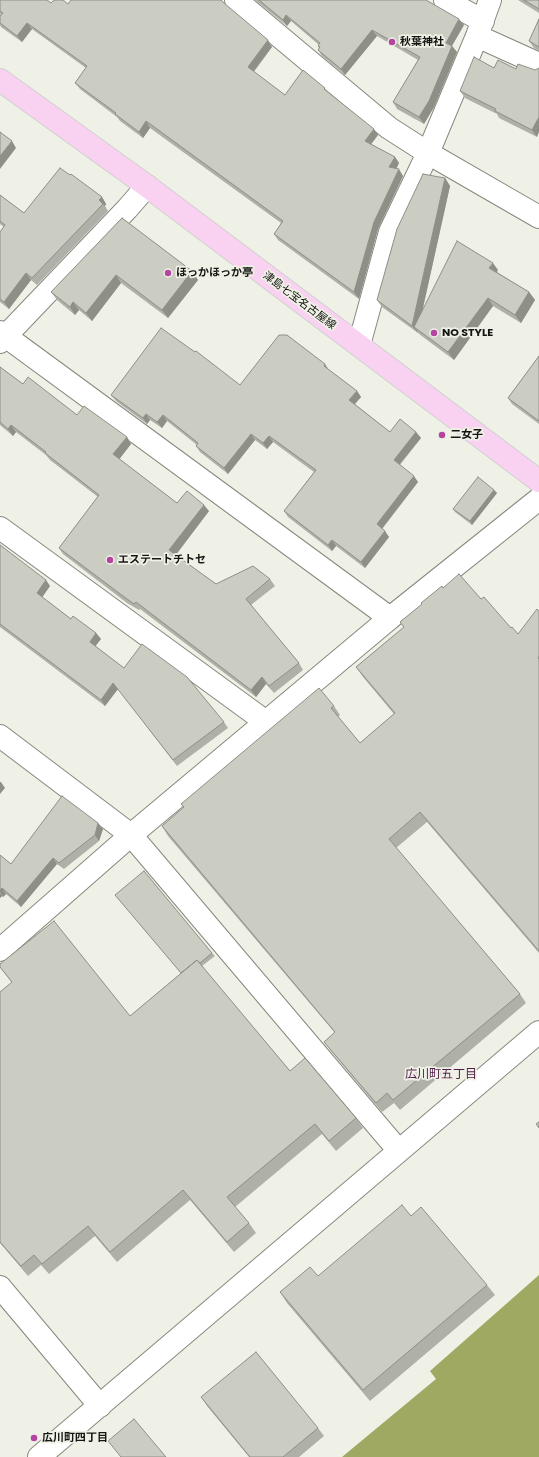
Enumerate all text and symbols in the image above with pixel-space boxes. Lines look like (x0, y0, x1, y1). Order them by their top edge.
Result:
place label: 秋葉神社 (400, 35, 444, 49)
marker: 秋葉神社 (387, 37, 397, 47)
place label: ほっかほっか亭 (176, 266, 253, 280)
marker: ほっかほっか亭 (163, 268, 173, 278)
street label: 津島七宝名古屋線 (260, 269, 338, 333)
place label: NO STYLE (442, 326, 493, 340)
marker: NO STYLE (429, 328, 439, 338)
place label: 二女子 (450, 428, 483, 442)
marker: 二女子 (437, 430, 447, 440)
place label: エステートチトセ (118, 553, 206, 567)
marker: エステートチトセ (105, 555, 115, 565)
district label: 広川町五丁目 (405, 1068, 477, 1082)
place label: 広川町四丁目 (42, 1431, 108, 1445)
marker: 広川町四丁目 (29, 1433, 39, 1443)

